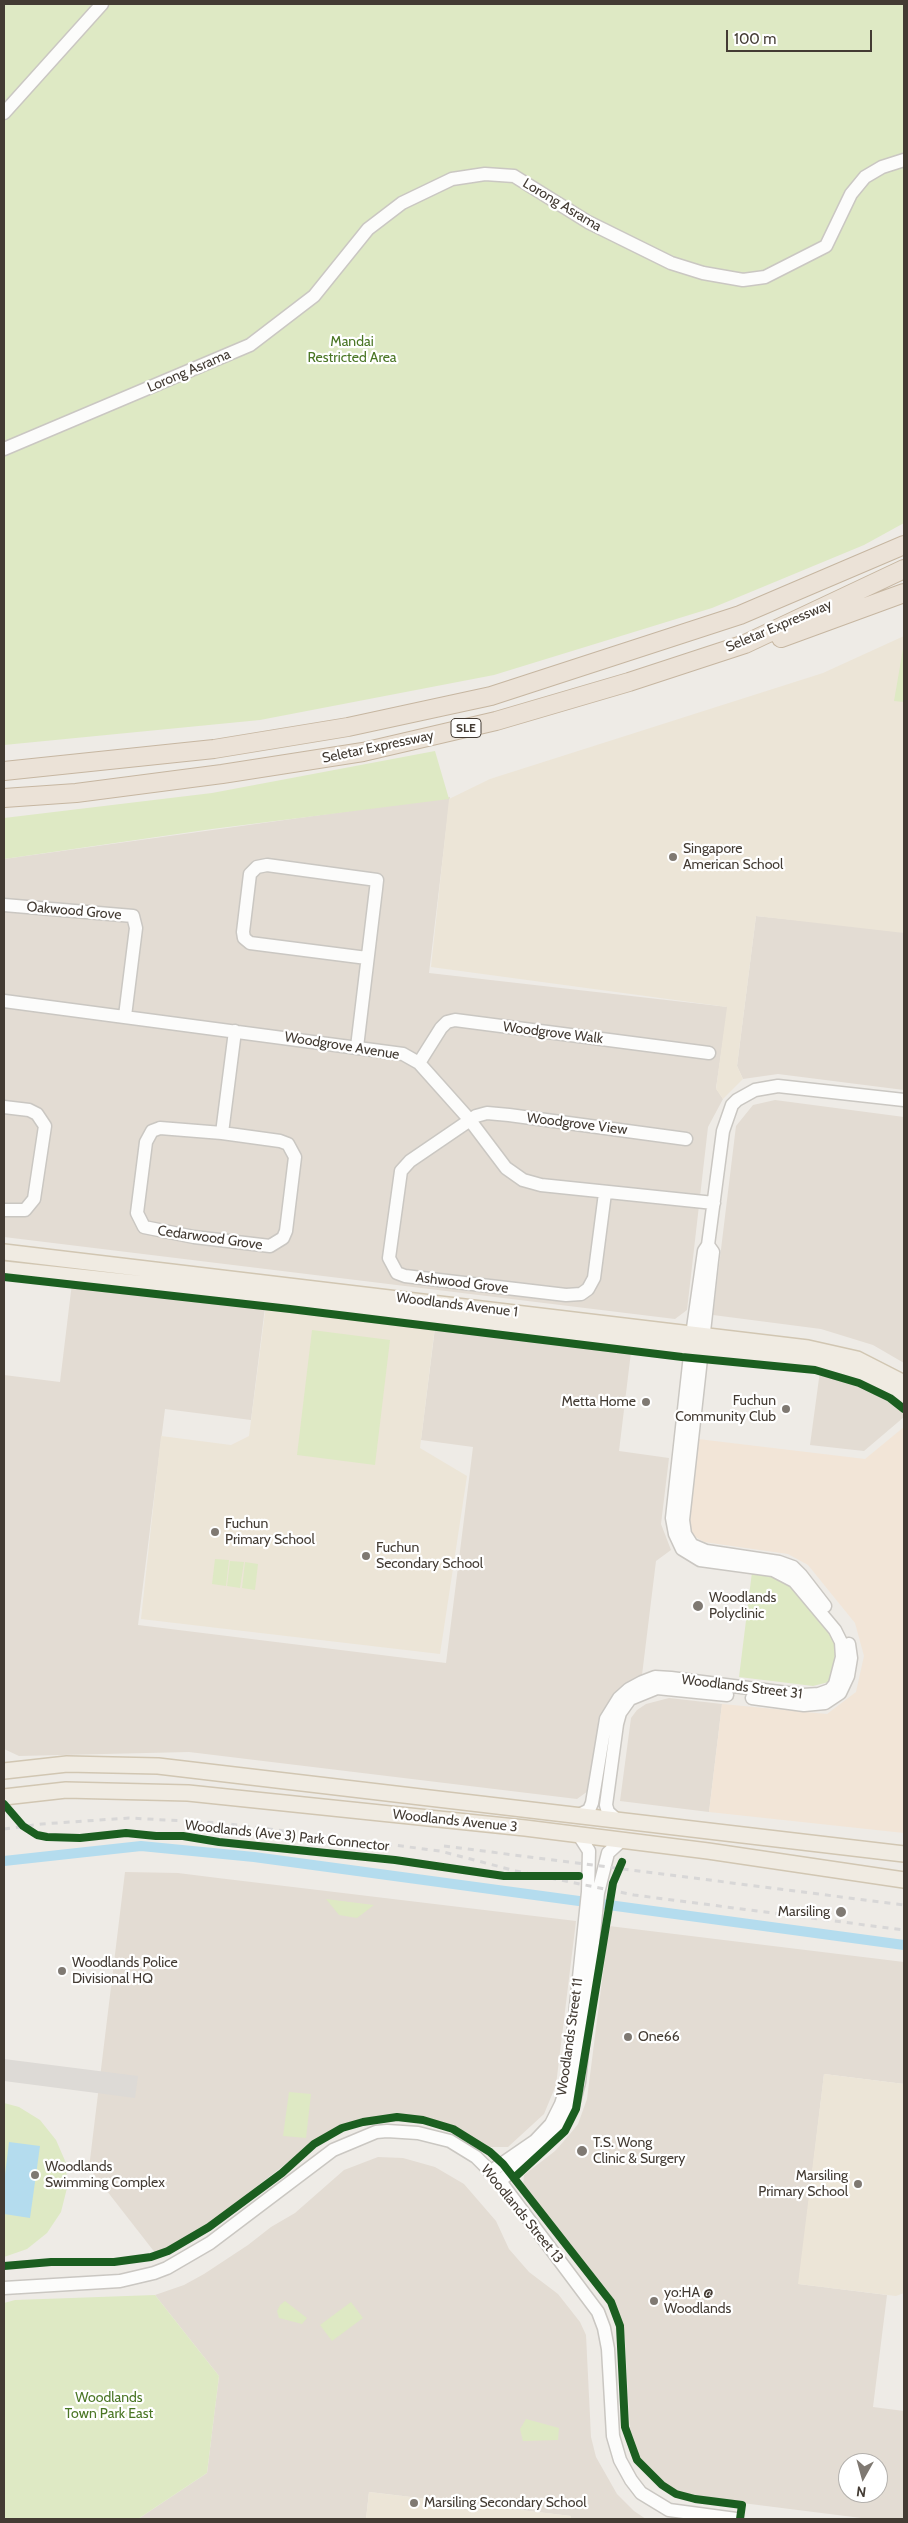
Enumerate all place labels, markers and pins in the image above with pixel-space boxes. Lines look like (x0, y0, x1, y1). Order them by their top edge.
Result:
place label: Singapore American School (683, 841, 783, 874)
marker: Singapore American School (667, 851, 679, 863)
place label: Fuchun Community Club (675, 1393, 776, 1425)
place label: Metta Home (561, 1394, 636, 1410)
marker: Metta Home (640, 1396, 652, 1408)
marker: Fuchun Community Club (780, 1403, 792, 1415)
place label: Fuchun Primary School (225, 1516, 315, 1548)
marker: Fuchun Primary School (209, 1526, 221, 1538)
place label: Fuchun Secondary School (376, 1540, 483, 1572)
marker: Fuchun Secondary School (360, 1550, 372, 1562)
place label: Woodlands Polyclinic (709, 1590, 776, 1622)
marker: Woodlands Polyclinic (691, 1599, 705, 1613)
place label: Marsiling (778, 1904, 830, 1920)
marker: Marsiling (834, 1905, 848, 1919)
place label: Woodlands Police Divisional HQ (72, 1955, 178, 1988)
marker: Woodlands Police Divisional HQ (56, 1965, 68, 1977)
place label: One66 (638, 2029, 680, 2045)
marker: One66 (622, 2031, 634, 2043)
place label: T.S. Wong Clinic & Surgery (593, 2135, 685, 2168)
marker: T.S. Wong Clinic & Surgery (575, 2144, 589, 2158)
place label: Woodlands Swimming Complex (45, 2159, 165, 2192)
place label: Marsiling Primary School (758, 2168, 848, 2200)
marker: Woodlands Swimming Complex (29, 2169, 41, 2181)
marker: Marsiling Primary School (852, 2178, 864, 2190)
place label: yo:HA @ Woodlands (664, 2285, 731, 2318)
marker: yo:HA @ Woodlands (648, 2295, 660, 2307)
place label: Marsiling Secondary School (424, 2495, 586, 2511)
marker: Marsiling Secondary School (408, 2497, 420, 2509)

